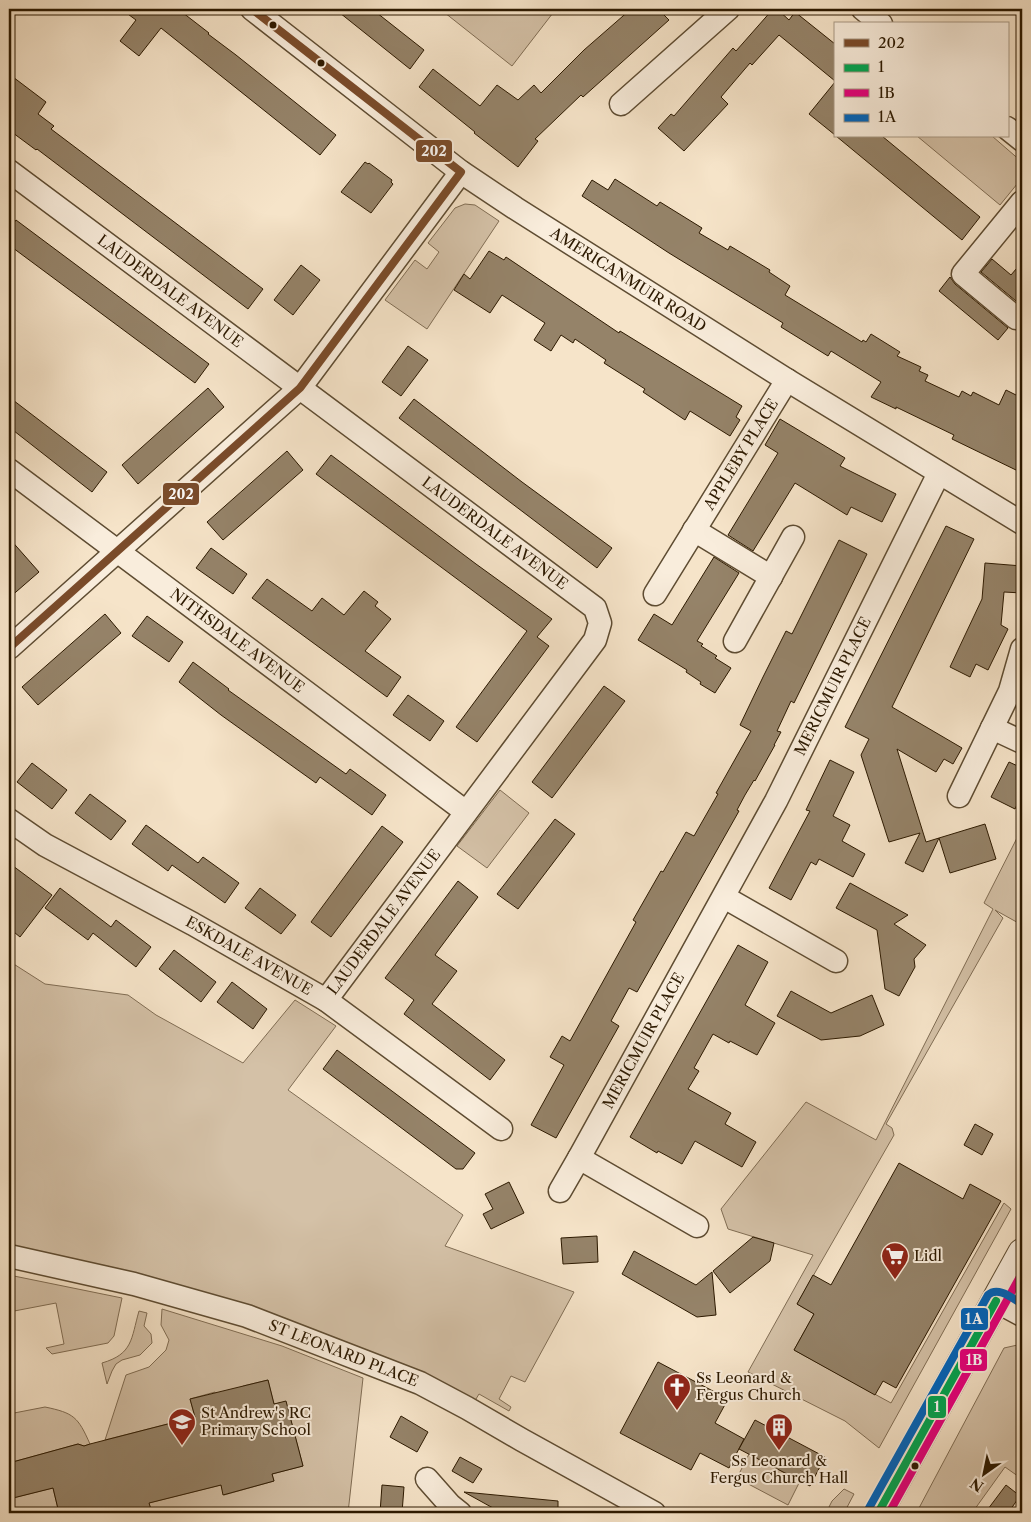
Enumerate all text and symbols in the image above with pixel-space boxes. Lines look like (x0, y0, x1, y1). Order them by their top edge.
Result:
unlabelled marker (268, 20, 278, 30)
legend (834, 22, 1008, 138)
text: 202 (878, 33, 905, 52)
text: 1 (878, 57, 885, 76)
unlabelled marker (316, 58, 326, 68)
text: 1B (878, 83, 895, 102)
text: 1A (878, 107, 897, 126)
line badge: 202 (415, 139, 453, 163)
text: 202 (421, 142, 447, 160)
street label: AMERICANMUIR ROAD (546, 222, 710, 336)
street label: LAUDERDALE AVENUE (94, 230, 247, 351)
street label: APPLEBY PLACE (699, 395, 782, 514)
street label: LAUDERDALE AVENUE (418, 472, 572, 593)
line badge: 202 (162, 482, 200, 506)
text: 202 (168, 485, 194, 503)
street label: NITHSDALE AVENUE (167, 584, 308, 697)
street label: MERICMUIR PLACE (790, 614, 875, 759)
street label: LAUDERDALE AVENUE (323, 845, 444, 998)
street label: ESKDALE AVENUE (183, 912, 316, 999)
street label: MERICMUIR PLACE (598, 969, 688, 1112)
supermarket icon: Lidl (880, 1241, 910, 1280)
place label: Lidl (914, 1246, 943, 1265)
line badge: 1A (960, 1307, 989, 1331)
text: 1A (965, 1310, 984, 1328)
street label: ST LEONARD PLACE (266, 1315, 421, 1390)
line badge: 1B (959, 1348, 988, 1372)
text: 1B (966, 1351, 982, 1369)
place label: Ss Leonard & Fergus Church (696, 1368, 802, 1404)
church icon: Ss Leonard & Fergus Church (662, 1372, 692, 1411)
line badge: 1 (927, 1395, 947, 1419)
text: 1 (934, 1398, 941, 1416)
place label: St Andrew's RC Primary School (201, 1403, 312, 1439)
school or university icon: St Andrew's RC Primary School (167, 1407, 197, 1446)
building icon: Ss Leonard & Fergus Church Hall (764, 1412, 794, 1451)
north arrow (958, 1450, 1008, 1500)
place label: Ss Leonard & Fergus Church Hall (710, 1451, 849, 1487)
unlabelled marker (910, 1461, 920, 1471)
text: N (967, 1474, 987, 1496)

